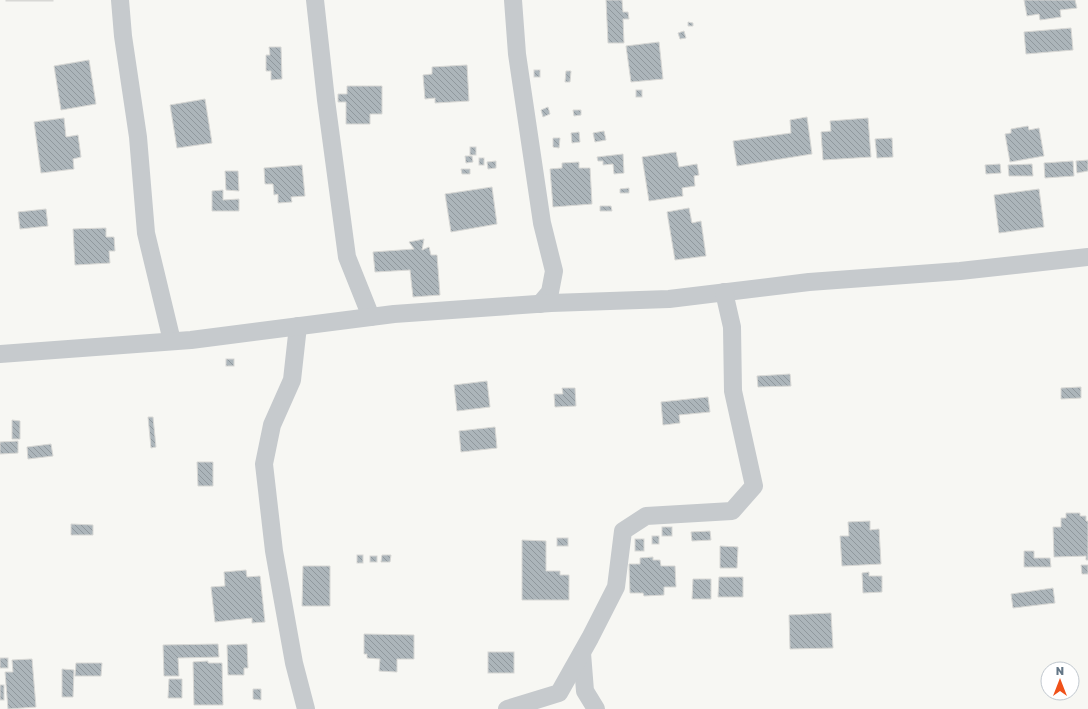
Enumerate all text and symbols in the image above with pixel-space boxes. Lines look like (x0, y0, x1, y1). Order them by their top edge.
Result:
north arrow (1040, 661, 1080, 701)
text: N (1056, 664, 1064, 677)

